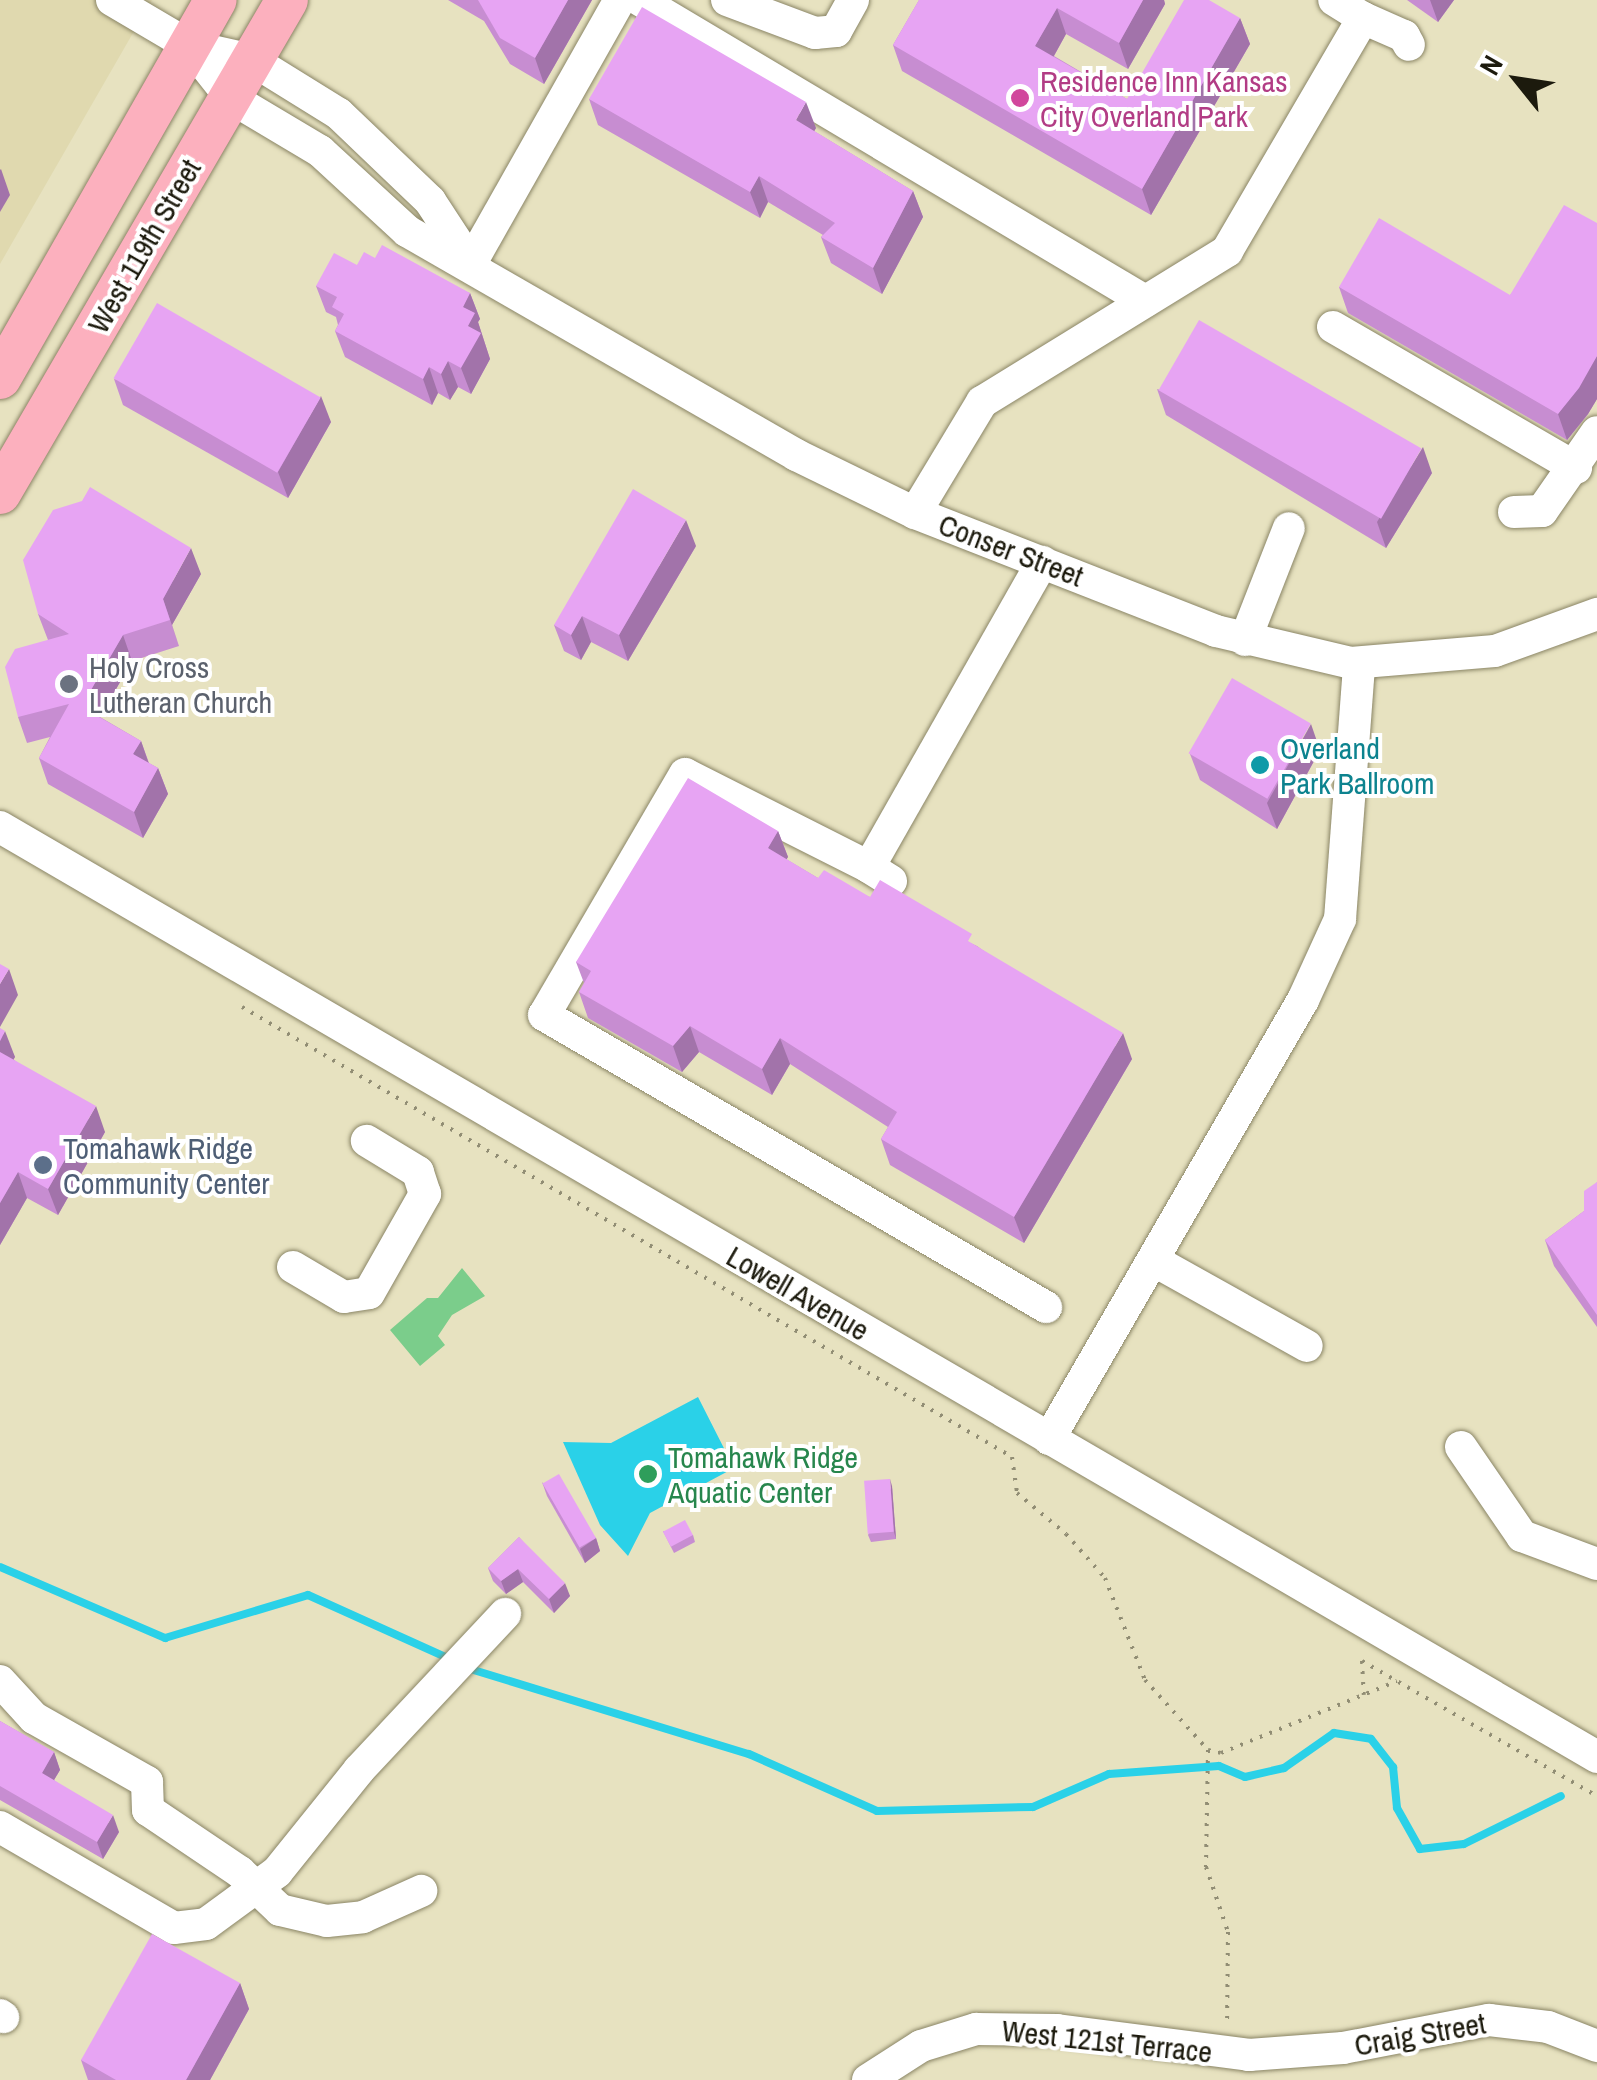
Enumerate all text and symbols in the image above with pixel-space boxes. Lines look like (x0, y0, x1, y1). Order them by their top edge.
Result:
north arrow (1467, 30, 1567, 130)
text: N (1470, 48, 1512, 82)
place label: Residence Inn Kansas City Overland Park (1040, 63, 1288, 134)
marker: Residence Inn Kansas City Overland Park (1009, 87, 1031, 109)
street label: West 119th Street (80, 153, 208, 339)
street label: Conser Street (934, 506, 1088, 594)
place label: Holy Cross Lutheran Church (89, 649, 272, 720)
marker: Holy Cross Lutheran Church (58, 673, 80, 695)
place label: Overland Park Ballroom (1280, 730, 1434, 800)
marker: Overland Park Ballroom (1249, 754, 1271, 776)
place label: Tomahawk Ridge Community Center (63, 1130, 269, 1200)
marker: Tomahawk Ridge Community Center (32, 1154, 54, 1176)
street label: Lowell Avenue (720, 1238, 876, 1348)
place label: Tomahawk Ridge Aquatic Center (668, 1439, 858, 1510)
marker: Tomahawk Ridge Aquatic Center (637, 1463, 659, 1485)
street label: Craig Street (1352, 2005, 1488, 2063)
street label: West 121st Terrace (1000, 2012, 1214, 2070)

